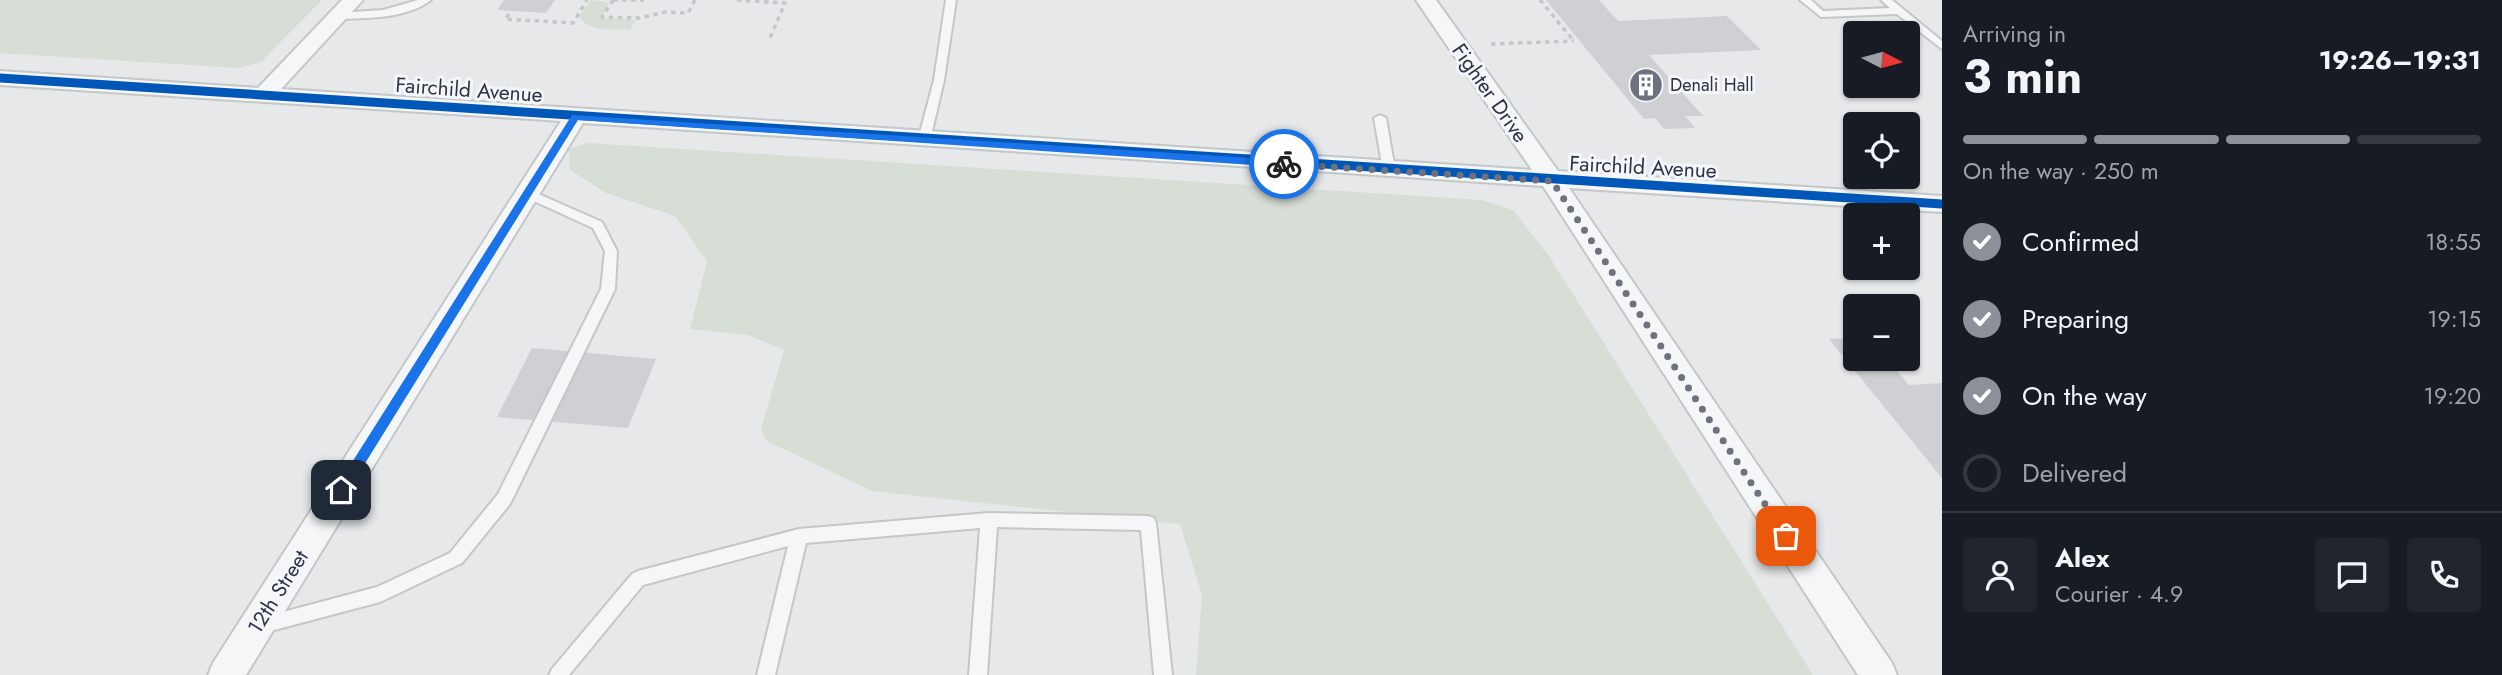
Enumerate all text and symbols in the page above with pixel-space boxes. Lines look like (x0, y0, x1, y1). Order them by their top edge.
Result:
text: Arriving in (1963, 17, 2066, 51)
north arrow (1843, 21, 1920, 98)
map controls (1843, 21, 1920, 371)
street label: Fighter Drive (1445, 37, 1535, 149)
text: 19:26–19:31 (2319, 41, 2481, 79)
text: 3 min (1963, 44, 2082, 110)
building icon: Denali Hall (1627, 66, 1665, 104)
street label: Fairchild Avenue (394, 70, 544, 110)
place label: Denali Hall (1670, 72, 1754, 98)
button: locate (1843, 112, 1920, 189)
courier (1249, 129, 1319, 199)
icon: bike (1265, 145, 1303, 183)
street label: Fairchild Avenue (1569, 148, 1718, 186)
text: On the way · 250 m (1963, 154, 2159, 188)
button: + (1843, 203, 1920, 280)
icon: check (1963, 223, 2001, 261)
text: Confirmed (2022, 223, 2139, 261)
text: 18:55 (2425, 225, 2481, 259)
button: − (1843, 294, 1920, 371)
icon: check (1963, 300, 2001, 338)
text: Preparing (2022, 300, 2129, 338)
text: 19:15 (2427, 302, 2481, 336)
icon: check (1963, 377, 2001, 415)
text: On the way (2022, 377, 2147, 415)
text: 19:20 (2424, 379, 2481, 413)
text: Delivered (2022, 454, 2127, 492)
pin (311, 460, 371, 520)
icon: home (322, 471, 360, 509)
pin (1756, 506, 1816, 566)
icon: bag (1767, 517, 1805, 555)
button: person (1963, 538, 2037, 612)
button: chat (2315, 538, 2389, 612)
button: phone (2407, 538, 2481, 612)
text: Alex (2055, 539, 2109, 577)
street label: 12th Street (240, 544, 316, 640)
text: Courier · 4.9 (2055, 577, 2183, 611)

